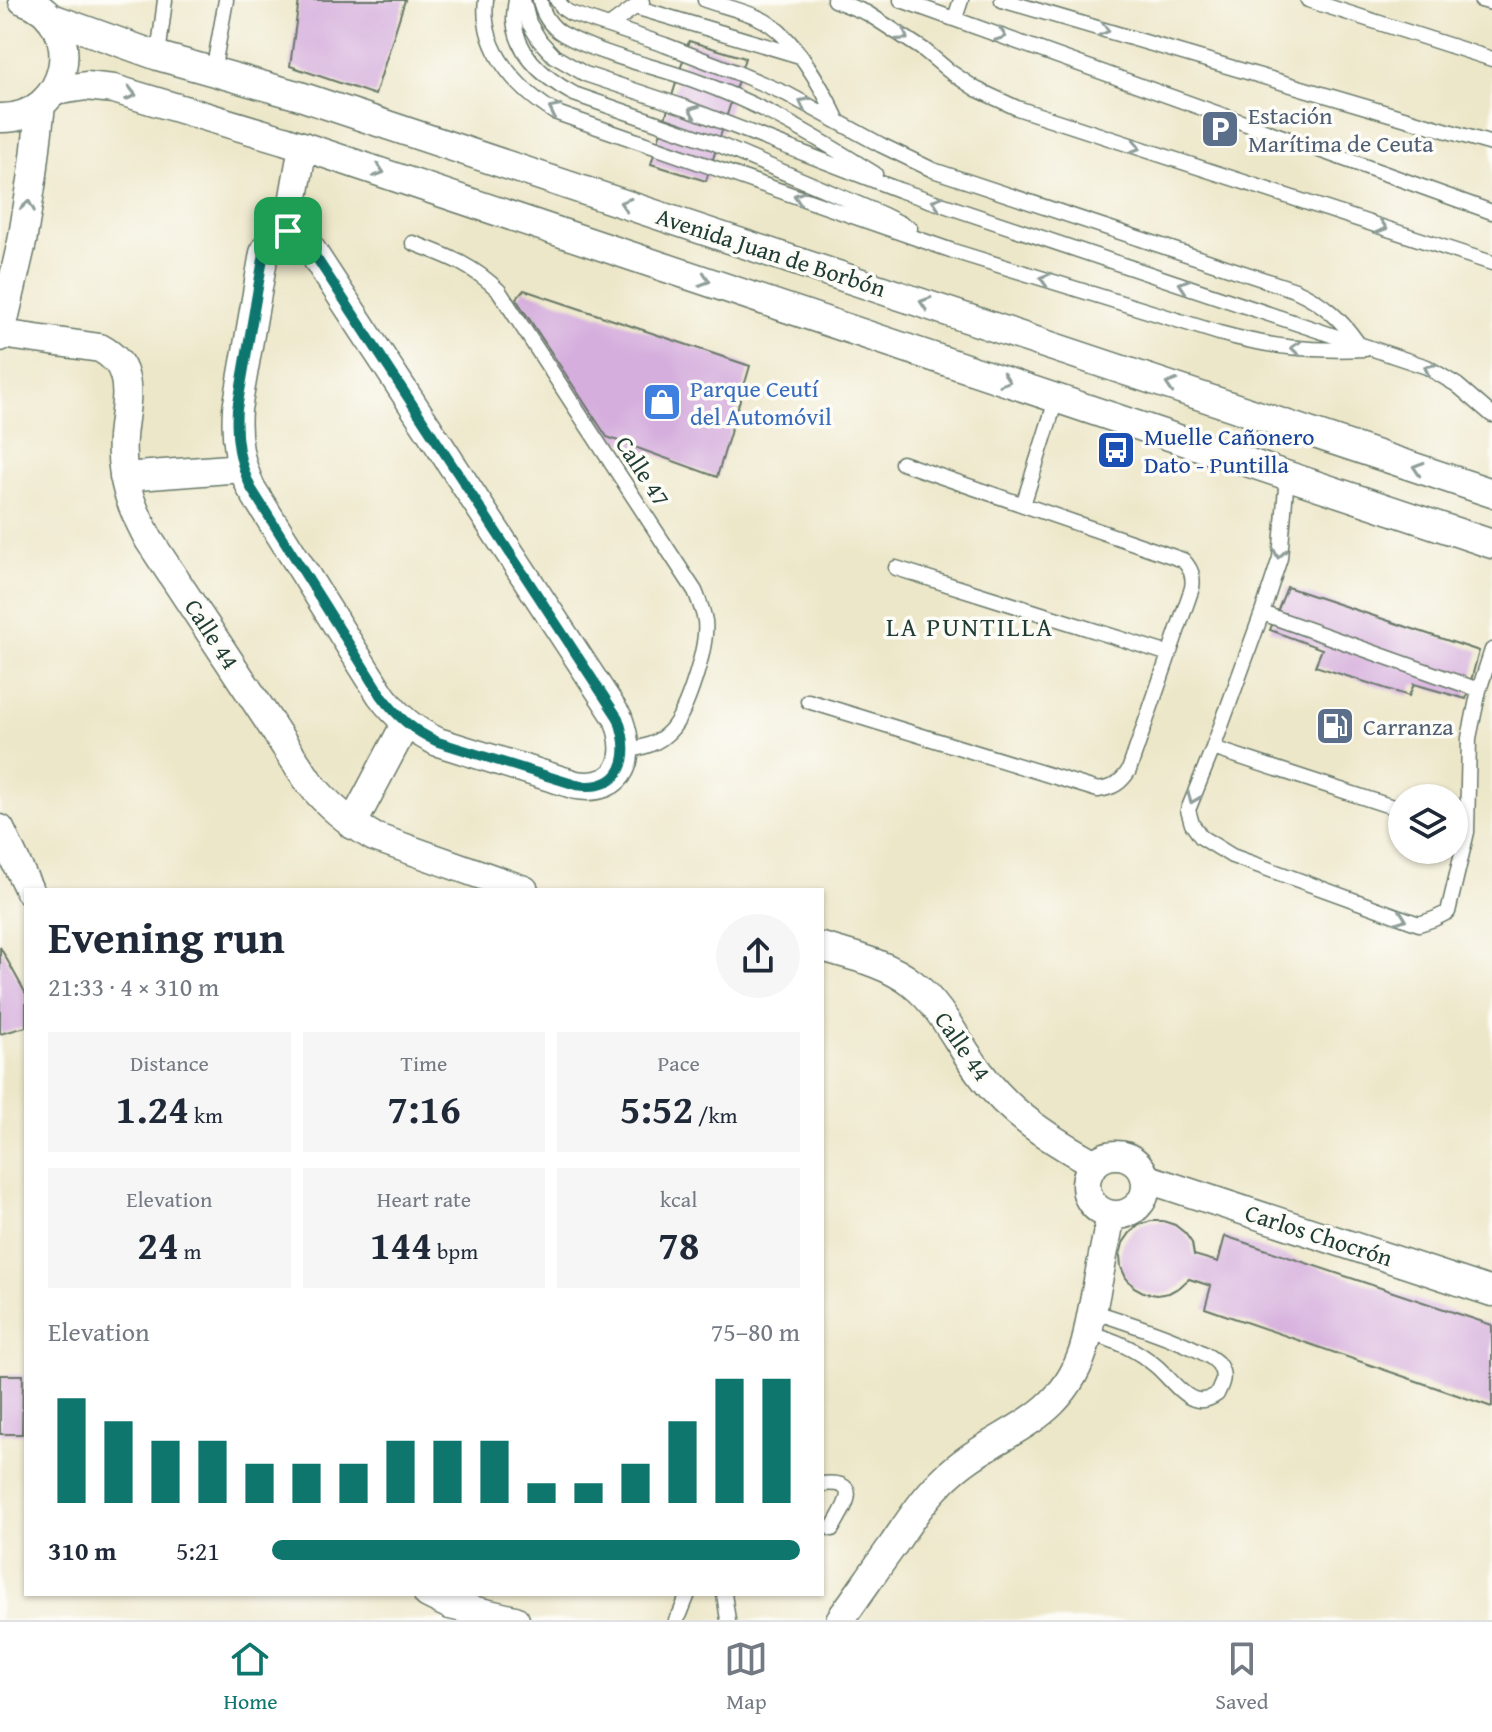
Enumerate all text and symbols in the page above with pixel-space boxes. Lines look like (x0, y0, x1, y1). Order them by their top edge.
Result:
one-way arrow (1096, 21, 1110, 37)
one-way arrow (993, 25, 1007, 42)
one-way arrow (895, 26, 909, 41)
one-way arrow (123, 84, 137, 101)
one-way arrow (798, 98, 812, 113)
place label: Estación Marítima de Ceuta (1248, 98, 1434, 161)
one-way arrow (548, 104, 562, 120)
one-way arrow (688, 104, 702, 121)
parking icon: Estación Marítima de Ceuta (1199, 108, 1241, 150)
one-way arrow (1128, 137, 1142, 153)
one-way arrow (371, 162, 385, 178)
one-way arrow (793, 191, 807, 207)
one-way arrow (931, 196, 945, 212)
pin (254, 197, 322, 265)
one-way arrow (619, 197, 633, 213)
street label: Avenida Juan de Borbón (652, 198, 891, 306)
one-way arrow (19, 199, 36, 213)
icon: arrive (266, 209, 310, 253)
one-way arrow (1375, 218, 1389, 234)
one-way arrow (698, 271, 712, 287)
one-way arrow (1039, 273, 1053, 289)
one-way arrow (1177, 278, 1191, 294)
one-way arrow (919, 297, 933, 313)
one-way arrow (1289, 340, 1302, 357)
one-way arrow (1423, 364, 1438, 379)
one-way arrow (997, 370, 1011, 386)
place label: Parque Ceutí del Automóvil (690, 371, 832, 434)
one-way arrow (1165, 379, 1179, 395)
shop icon: Parque Ceutí del Automóvil (641, 381, 683, 423)
place label: Muelle Cañonero Dato - Puntilla (1144, 419, 1315, 482)
street label: Calle 47 (607, 429, 679, 513)
bus stop icon: Muelle Cañonero Dato - Puntilla (1095, 429, 1137, 471)
one-way arrow (1412, 461, 1426, 477)
one-way arrow (1271, 547, 1288, 560)
street label: Calle 44 (176, 592, 248, 676)
district label: LA PUNTILLA (886, 607, 1054, 646)
fuel station icon: Carranza (1314, 705, 1356, 747)
place label: Carranza (1363, 709, 1454, 744)
map controls (1388, 784, 1468, 864)
button: layers (1388, 784, 1468, 864)
one-way arrow (1186, 790, 1203, 804)
text: Evening run (48, 905, 285, 969)
one-way arrow (1393, 908, 1407, 924)
button: share (716, 914, 800, 998)
text: 21:33 · 4 × 310 m (48, 967, 219, 1006)
street label: Calle 44 (926, 1004, 1000, 1088)
text: Distance (130, 1047, 209, 1079)
text: Time (401, 1047, 447, 1079)
text: Pace (658, 1047, 700, 1079)
text: 1.24 (116, 1079, 189, 1138)
text: 7:16 (387, 1079, 461, 1138)
text: 5:52 (620, 1079, 693, 1138)
text: km (189, 1099, 223, 1131)
text: /km (693, 1099, 738, 1131)
text: Elevation (126, 1183, 212, 1215)
text: Heart rate (377, 1183, 471, 1215)
text: kcal (660, 1183, 697, 1215)
street label: Carlos Chocrón (1241, 1195, 1398, 1275)
text: 24 (137, 1215, 179, 1274)
text: 144 (370, 1215, 432, 1274)
text: 78 (658, 1215, 699, 1274)
text: m (179, 1235, 201, 1267)
text: bpm (432, 1235, 478, 1267)
text: Elevation (48, 1312, 150, 1351)
text: 75–80 m (711, 1312, 800, 1351)
text: 310 m (48, 1531, 116, 1570)
text: 5:21 (176, 1531, 220, 1570)
tab: Home (223, 1637, 278, 1717)
tab: Map (724, 1637, 768, 1717)
tab: Saved (1215, 1637, 1269, 1717)

